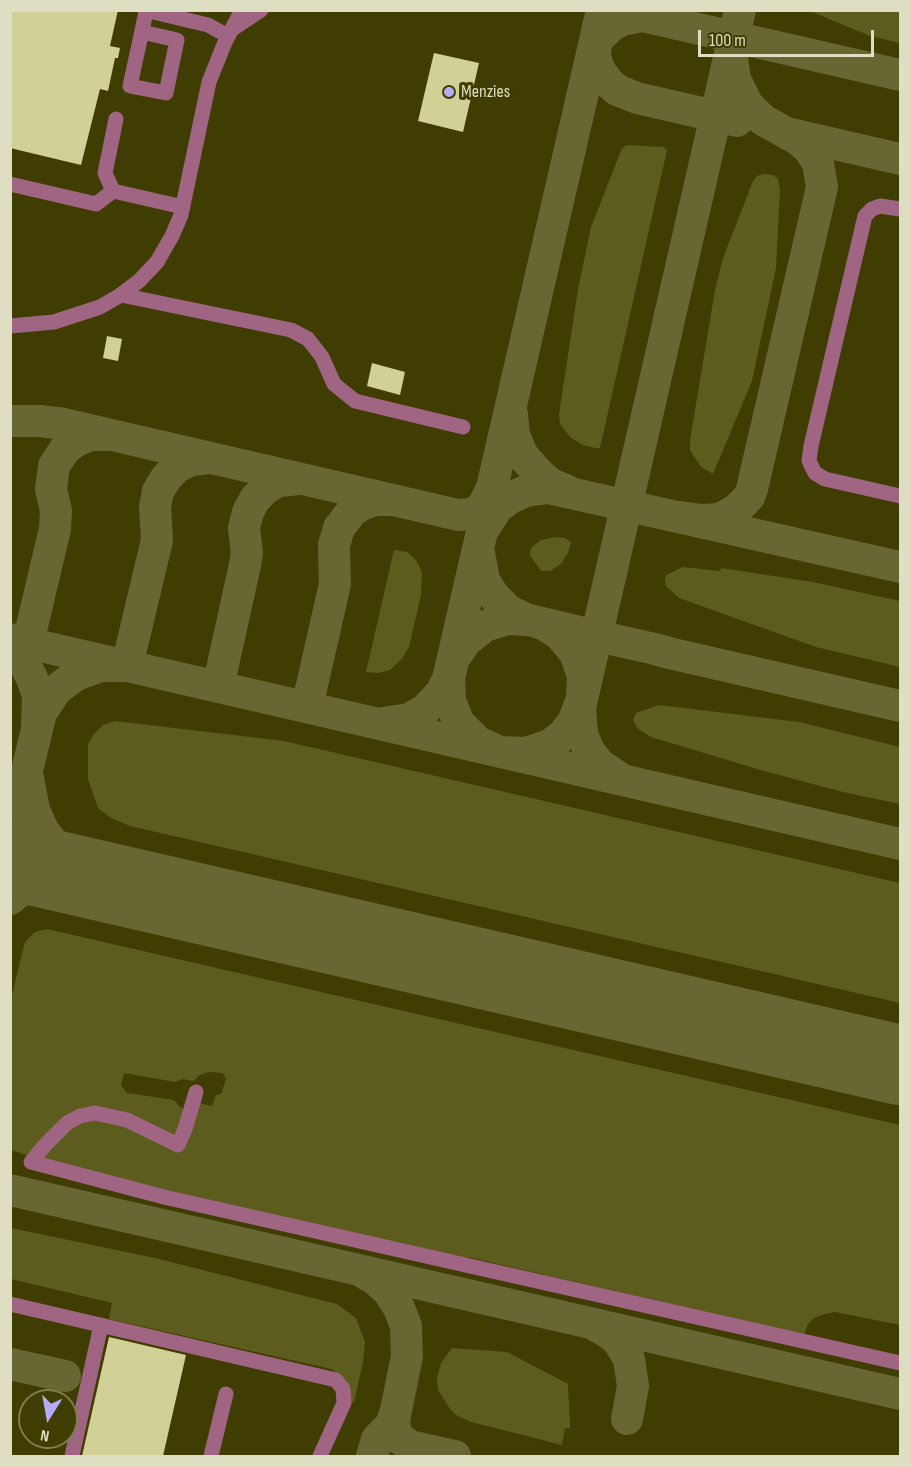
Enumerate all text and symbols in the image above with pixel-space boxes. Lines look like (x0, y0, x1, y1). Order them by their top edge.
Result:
scale bar (701, 18, 876, 56)
text: 100 m (709, 30, 746, 51)
place label: Menzies (461, 81, 510, 103)
marker: Menzies (442, 85, 456, 99)
north arrow (18, 1389, 78, 1449)
text: N (39, 1425, 51, 1445)

